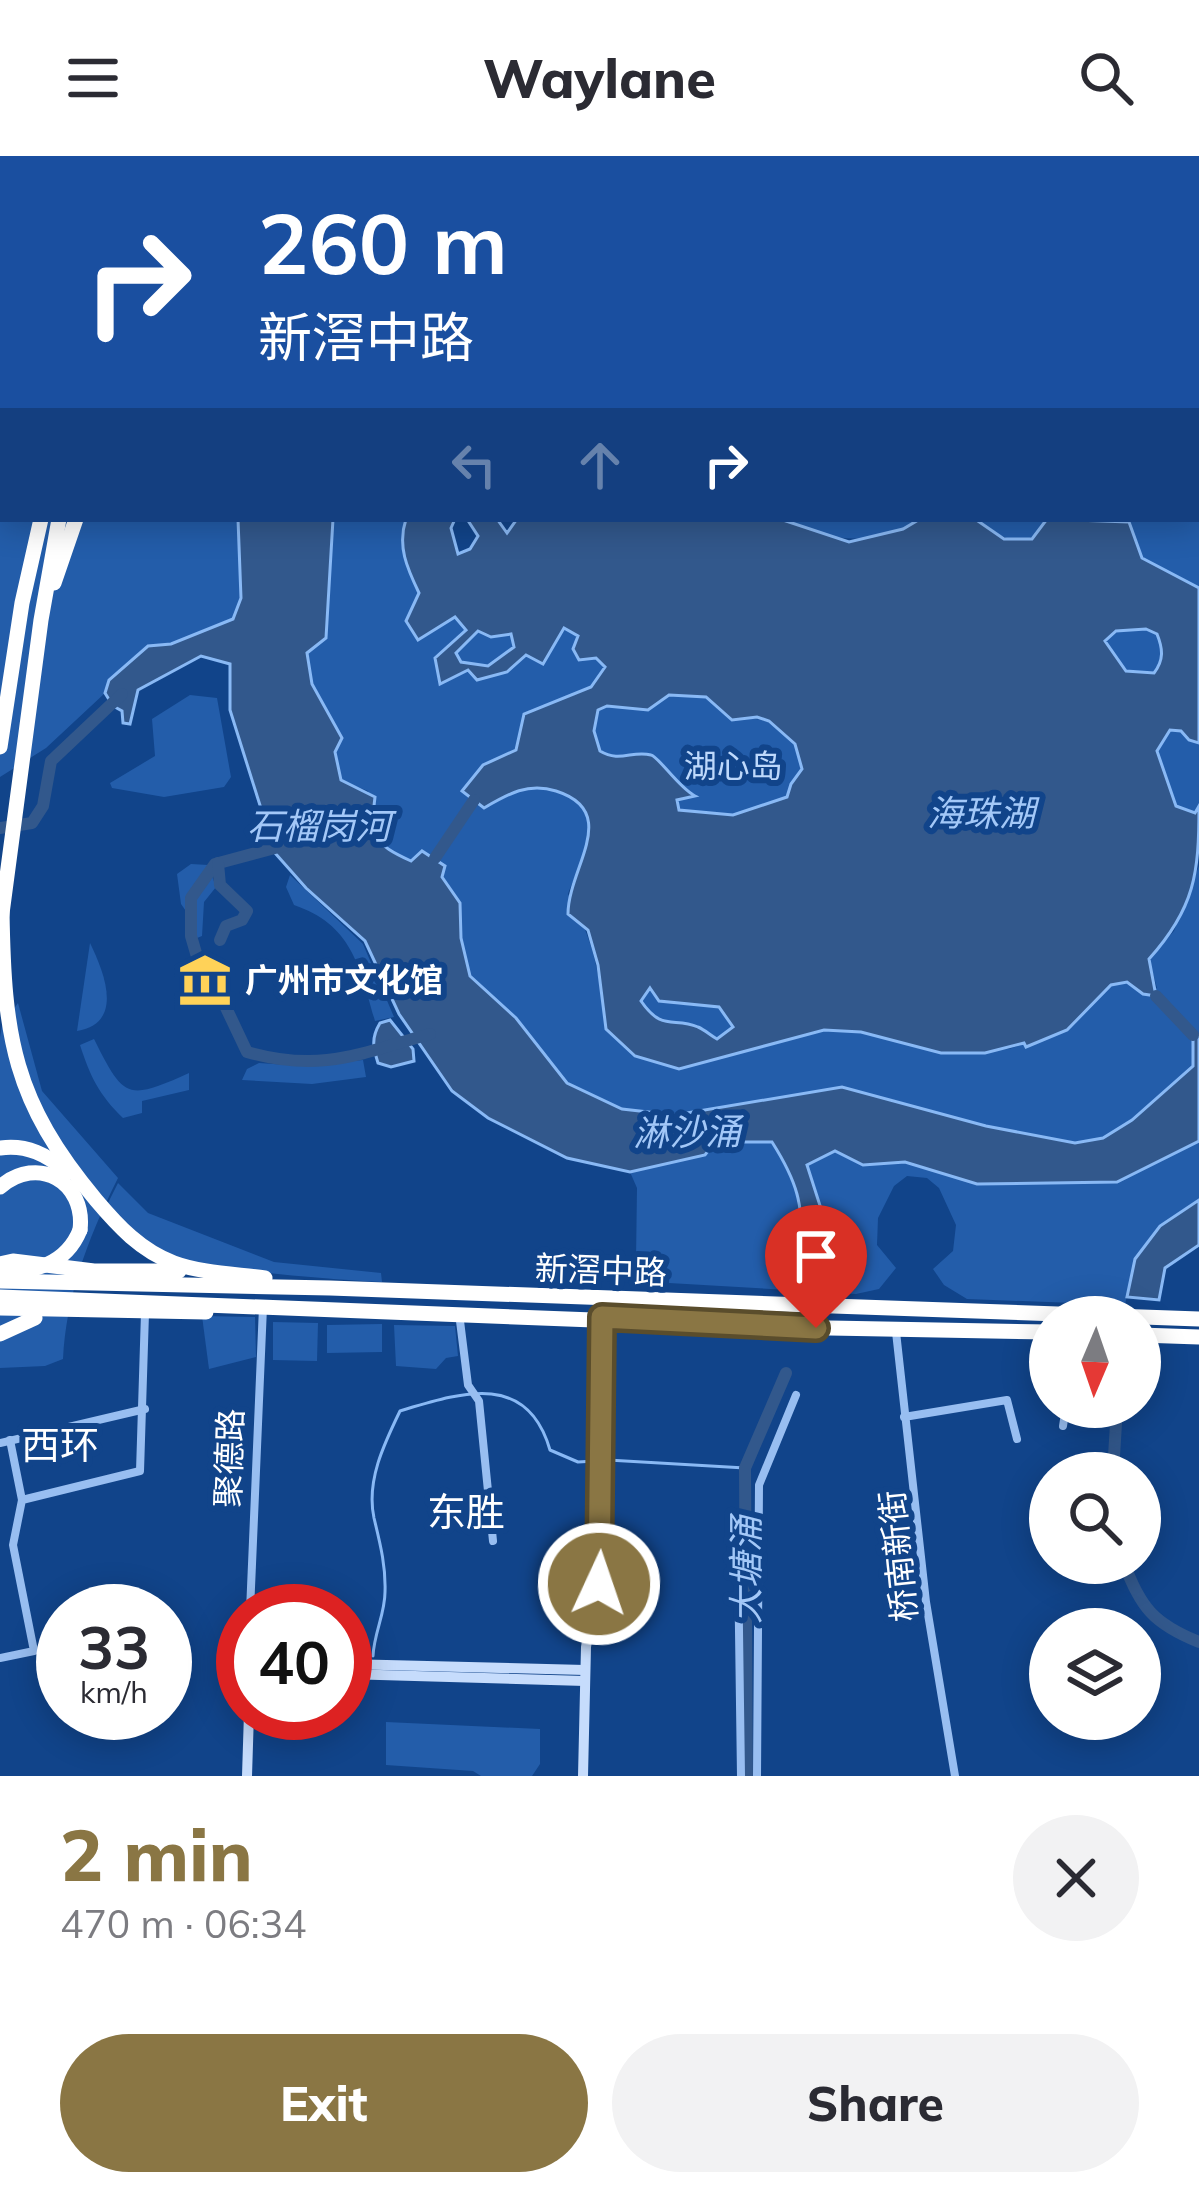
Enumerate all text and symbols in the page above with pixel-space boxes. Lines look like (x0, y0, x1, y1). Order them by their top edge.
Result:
text: Waylane (483, 44, 716, 112)
icon: menu (60, 45, 126, 111)
icon: search (1073, 45, 1139, 111)
text: 260 m (258, 190, 508, 295)
icon: right (60, 204, 216, 360)
text: 新滘中路 (258, 303, 474, 371)
icon: left (441, 432, 507, 498)
icon: ahead (567, 432, 633, 498)
icon: right (693, 432, 759, 498)
park label: 湖心岛 (684, 745, 783, 786)
water label: 海珠湖 (927, 790, 1040, 835)
water label: 石榴岗河 (247, 803, 397, 848)
museum icon: 广州市文化馆 (176, 951, 234, 1009)
place label: 广州市文化馆 (245, 959, 443, 1000)
water label: 淋沙涌 (633, 1108, 745, 1155)
pin (765, 1205, 867, 1328)
icon: arrive (783, 1223, 849, 1289)
street label: 新滘中路 (534, 1247, 668, 1292)
north arrow (1029, 1296, 1161, 1428)
map controls (1029, 1296, 1161, 1740)
street label: 聚德路 (206, 1408, 251, 1508)
district label: 西环 (21, 1420, 99, 1469)
button: search (1029, 1452, 1161, 1584)
district label: 东胜 (427, 1487, 505, 1536)
street label: 桥南新街 (870, 1488, 925, 1624)
water label: 大塘涌 (723, 1512, 768, 1624)
position arrow (536, 1521, 662, 1647)
speed limit sign: 40 (216, 1584, 372, 1740)
button: layers (1029, 1608, 1161, 1740)
text: 33 (78, 1609, 150, 1684)
text: km/h (80, 1673, 148, 1711)
text: 2 min (60, 1809, 253, 1899)
button: close (1013, 1815, 1139, 1941)
text: 470 m · 06:34 (60, 1899, 306, 1948)
button: Exit (60, 2034, 588, 2172)
button: Share (612, 2034, 1139, 2172)

